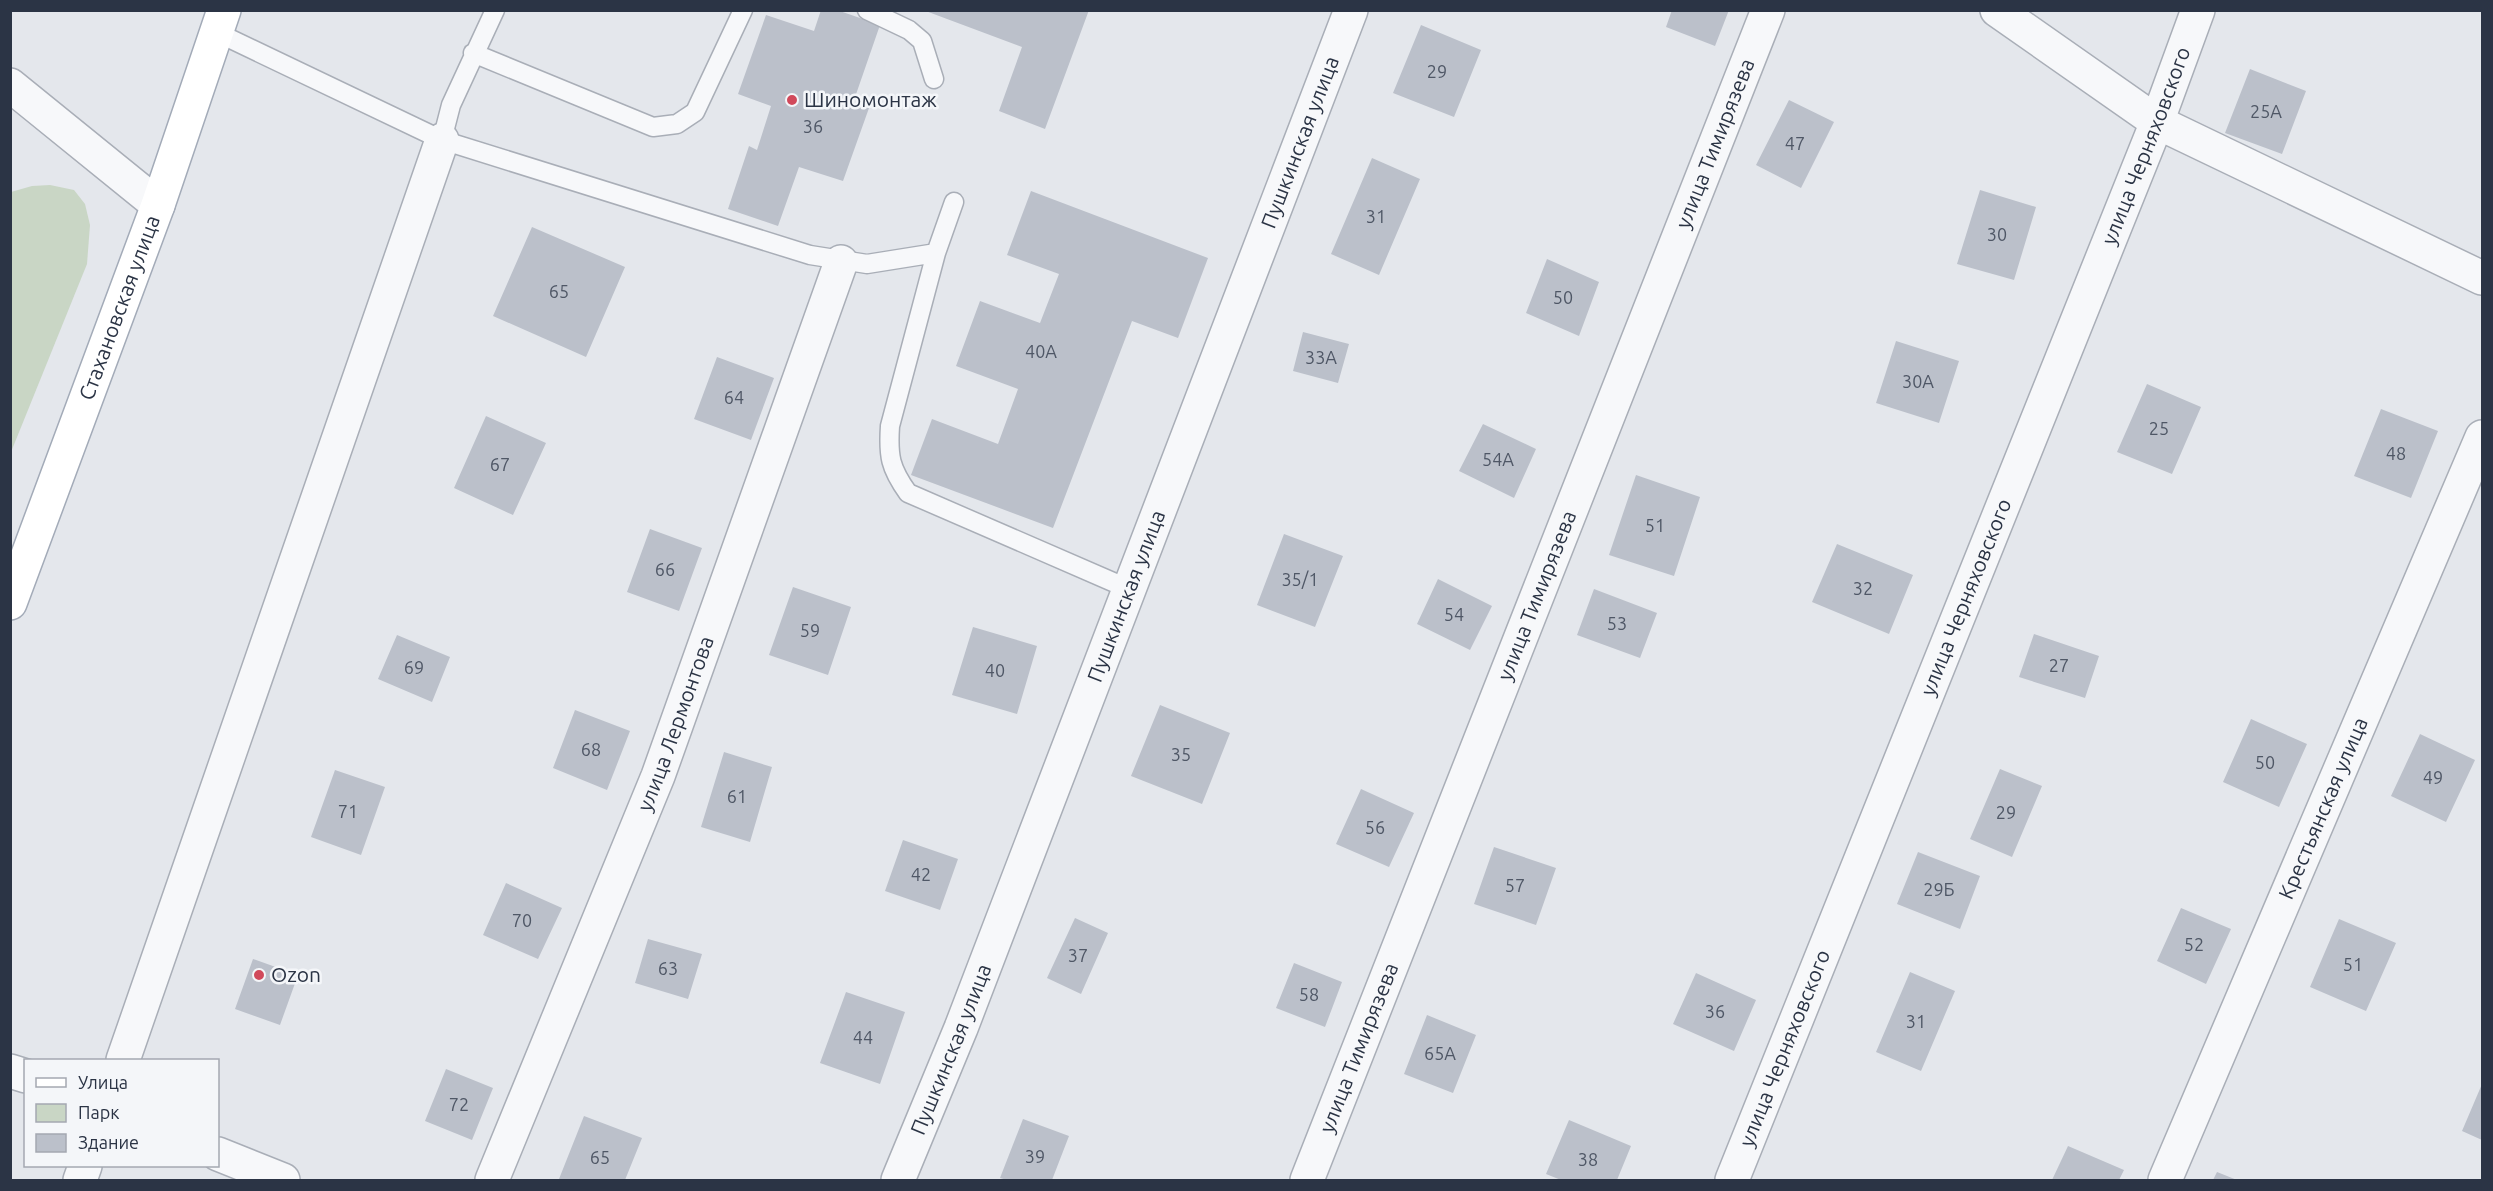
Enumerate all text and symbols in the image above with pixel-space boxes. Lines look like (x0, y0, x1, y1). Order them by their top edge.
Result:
street label: улица Черняховского (2096, 43, 2194, 248)
street label: Пушкинская улица (1256, 53, 1343, 231)
street label: улица Тимирязева (1670, 55, 1759, 232)
house number: 29 (1427, 61, 1447, 81)
place label: Шиномонтаж (804, 87, 937, 111)
marker: Шиномонтаж (785, 93, 799, 107)
house number: 25А (2250, 101, 2282, 121)
house number: 36 (803, 116, 823, 136)
house number: 47 (1785, 133, 1805, 153)
house number: 31 (1366, 206, 1386, 226)
street label: Стахановская улица (74, 212, 164, 403)
house number: 30 (1987, 224, 2007, 244)
house number: 65 (549, 281, 569, 301)
house number: 50 (1553, 287, 1573, 307)
house number: 40А (1025, 341, 1057, 361)
house number: 33А (1305, 347, 1337, 367)
house number: 30А (1902, 371, 1934, 391)
house number: 64 (724, 387, 744, 407)
house number: 25 (2149, 418, 2169, 438)
house number: 48 (2386, 443, 2406, 463)
house number: 54А (1482, 449, 1514, 469)
house number: 67 (490, 454, 510, 474)
street label: улица Черняховского (1915, 495, 2015, 699)
street label: Пушкинская улица (1082, 506, 1169, 685)
street label: улица Тимирязева (1492, 507, 1581, 684)
house number: 51 (1645, 515, 1665, 535)
house number: 66 (655, 559, 675, 579)
house number: 35/1 (1281, 569, 1319, 589)
house number: 32 (1853, 578, 1873, 598)
house number: 54 (1444, 604, 1464, 624)
house number: 53 (1607, 613, 1627, 633)
house number: 59 (800, 620, 820, 640)
street label: улица Лермонтова (632, 633, 718, 814)
house number: 27 (2049, 655, 2069, 675)
house number: 69 (404, 657, 424, 677)
house number: 40 (985, 660, 1005, 680)
street label: Крестьянская улица (2273, 713, 2372, 903)
house number: 68 (581, 739, 601, 759)
house number: 35 (1171, 744, 1191, 764)
house number: 50 (2255, 752, 2275, 772)
house number: 49 (2423, 767, 2443, 787)
house number: 61 (727, 786, 747, 806)
house number: 71 (338, 801, 358, 821)
house number: 29 (1996, 802, 2016, 822)
house number: 56 (1365, 817, 1385, 837)
house number: 42 (911, 864, 931, 884)
house number: 57 (1505, 875, 1525, 895)
house number: 29Б (1923, 879, 1955, 899)
house number: 70 (512, 910, 532, 930)
house number: 52 (2184, 934, 2204, 954)
house number: 37 (1068, 945, 1088, 965)
street label: улица Черняховского (1734, 946, 1834, 1150)
house number: 51 (2343, 954, 2363, 974)
house number: 63 (658, 958, 678, 978)
street label: улица Тимирязева (1314, 959, 1402, 1136)
street label: Пушкинская улица (905, 960, 995, 1138)
place label: Ozon (271, 962, 321, 986)
marker: Ozon (252, 968, 266, 982)
house number: 58 (1299, 984, 1319, 1004)
house number: 36 (1705, 1001, 1725, 1021)
house number: 31 (1906, 1011, 1926, 1031)
house number: 44 (853, 1027, 873, 1047)
house number: 65А (1424, 1043, 1456, 1063)
legend (24, 1059, 219, 1167)
text: Улица (78, 1072, 128, 1092)
house number: 72 (449, 1094, 469, 1114)
text: Парк (78, 1102, 119, 1122)
text: Здание (78, 1132, 139, 1152)
house number: 39 (1025, 1146, 1045, 1166)
house number: 65 (590, 1147, 610, 1167)
house number: 38 (1578, 1149, 1598, 1169)

